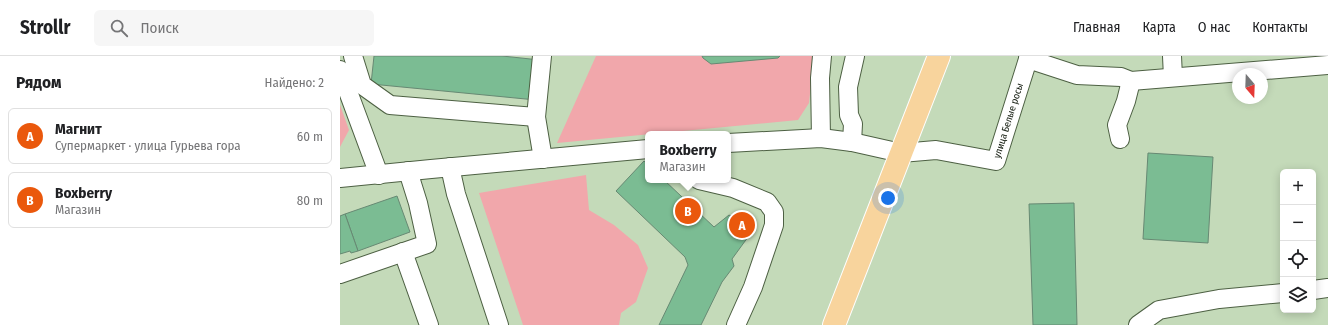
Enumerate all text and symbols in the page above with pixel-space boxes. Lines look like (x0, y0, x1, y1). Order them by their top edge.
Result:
search box (94, 10, 374, 46)
text: Strollr (20, 16, 70, 39)
icon: search (108, 17, 130, 39)
text: Поиск (140, 19, 179, 37)
text: Главная (1073, 19, 1120, 36)
text: Карта (1142, 19, 1176, 36)
text: О нас (1198, 19, 1230, 36)
text: Контакты (1252, 19, 1308, 36)
north arrow (1232, 68, 1268, 104)
text: Рядом (16, 72, 61, 93)
text: Найдено: 2 (265, 75, 324, 90)
street label: улица Белые росы (991, 82, 1026, 160)
text: Магнит (55, 120, 102, 138)
text: A (26, 129, 34, 144)
text: 60 m (297, 129, 323, 144)
popup (645, 131, 731, 183)
text: Супермаркет · улица Гурьева гора (55, 138, 241, 153)
text: Boxberry (659, 141, 717, 159)
text: Магазин (659, 159, 706, 174)
map controls (1280, 169, 1316, 313)
button: + (1280, 169, 1316, 205)
text: Boxberry (55, 184, 112, 202)
your location (878, 188, 898, 208)
text: B (26, 193, 34, 208)
text: 80 m (297, 193, 323, 208)
pin: B (675, 196, 701, 226)
text: Магазин (55, 202, 101, 217)
button: − (1280, 205, 1316, 241)
pin: A (729, 210, 755, 240)
button: locate (1280, 241, 1316, 277)
button: layers (1280, 277, 1316, 313)

